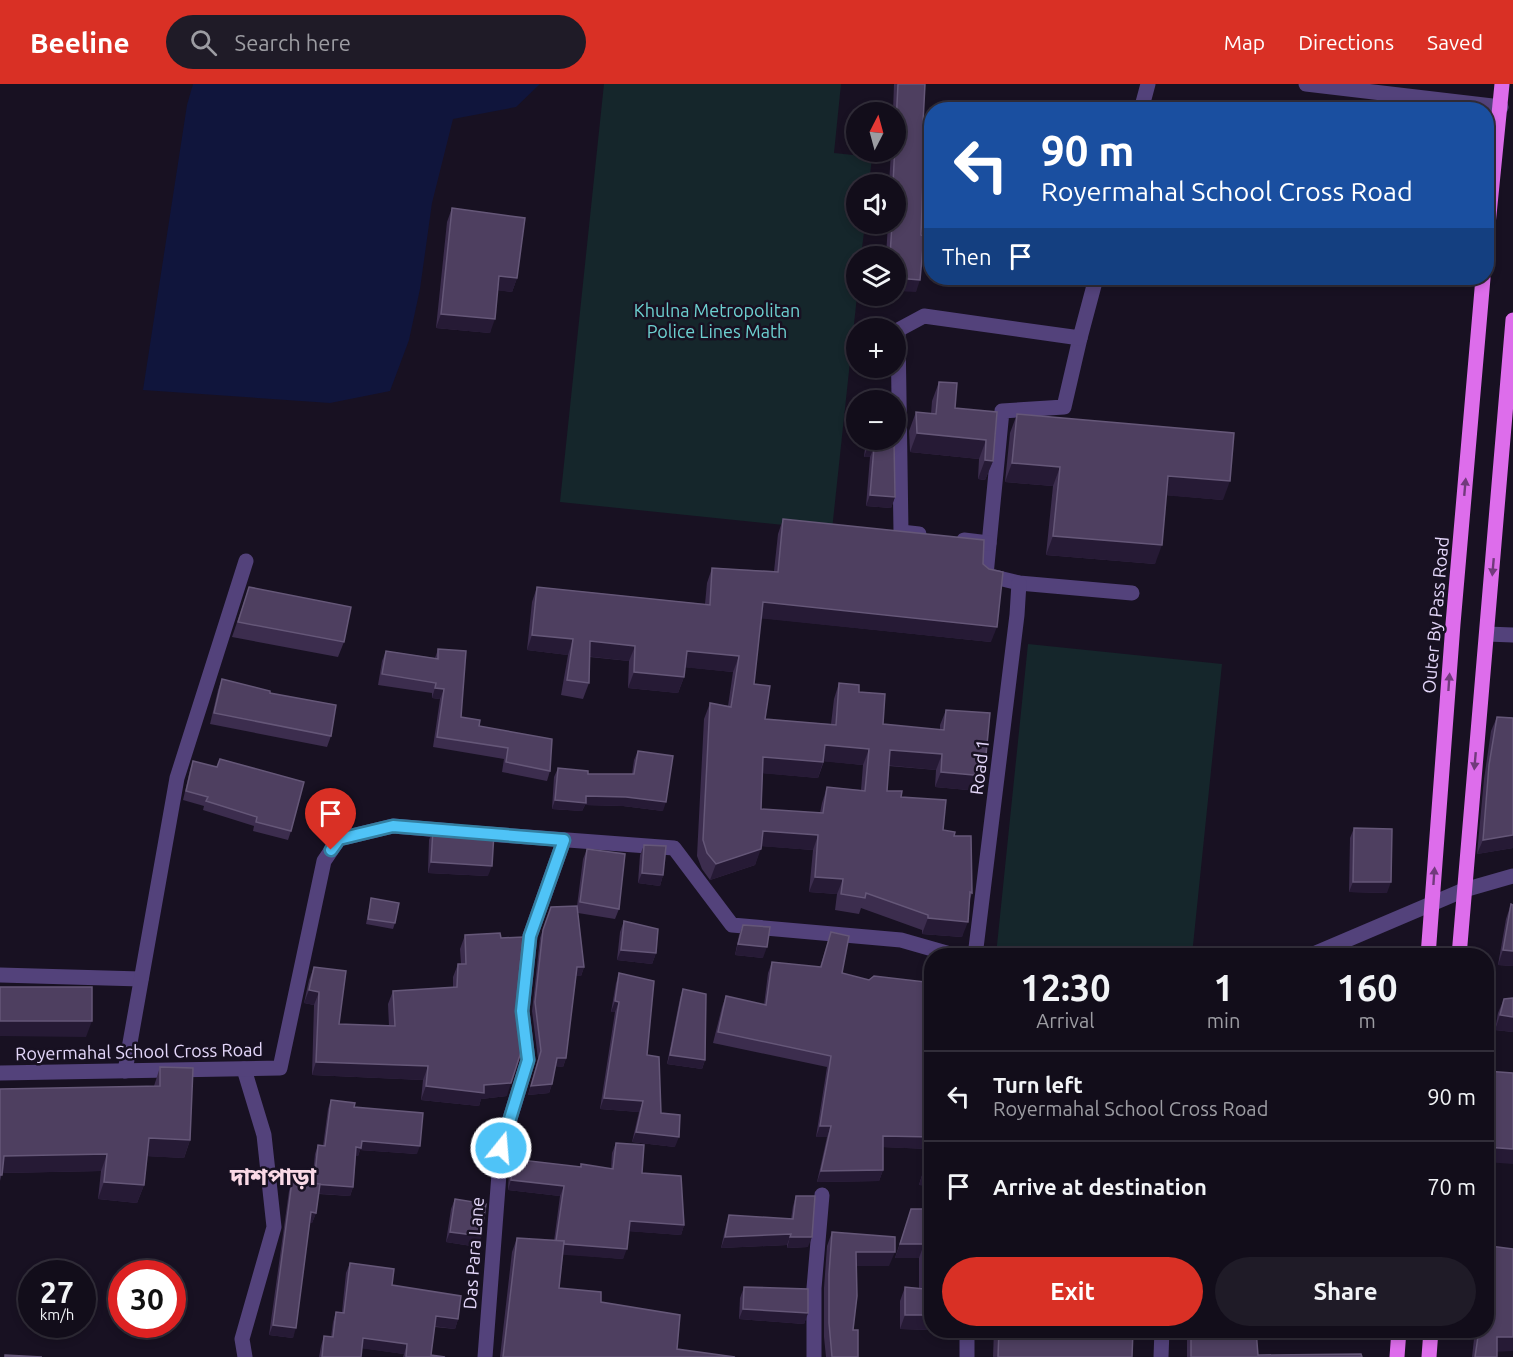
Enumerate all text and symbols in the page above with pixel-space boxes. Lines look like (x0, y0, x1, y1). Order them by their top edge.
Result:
search box (166, 15, 586, 69)
icon: search (187, 26, 220, 59)
text: Beeline (30, 27, 130, 58)
text: Search here (235, 30, 351, 55)
text: Map (1224, 30, 1265, 54)
text: Directions (1298, 30, 1394, 54)
text: Saved (1427, 30, 1483, 54)
north arrow (846, 102, 906, 162)
map controls (846, 102, 906, 450)
icon: left (942, 126, 1020, 204)
text: 90 m (1041, 127, 1135, 174)
button: sound (846, 174, 906, 234)
text: Royermahal School Cross Road (1041, 176, 1413, 206)
icon: arrive (1004, 240, 1037, 273)
text: Then (942, 244, 992, 269)
button: layers (846, 246, 906, 306)
park label: Khulna Metropolitan Police Lines Math (634, 300, 800, 341)
button: + (846, 318, 906, 378)
button: − (846, 390, 906, 450)
one-way arrow (1460, 478, 1469, 497)
street label: Outer By Pass Road (1418, 536, 1452, 694)
one-way arrow (1488, 557, 1498, 576)
one-way arrow (1444, 672, 1454, 691)
street label: Road 1 (966, 738, 992, 796)
one-way arrow (1470, 752, 1480, 771)
pin (305, 788, 356, 850)
icon: arrive (314, 797, 347, 830)
one-way arrow (1430, 867, 1439, 886)
text: 12:30 (1020, 967, 1110, 1008)
text: 1 (1213, 967, 1234, 1008)
text: 160 (1337, 967, 1398, 1008)
text: Arrival (1036, 1009, 1095, 1032)
text: min (1207, 1009, 1240, 1032)
text: m (1359, 1009, 1376, 1032)
street label: Royermahal School Cross Road (15, 1039, 263, 1063)
text: Turn left (993, 1072, 1083, 1097)
icon: left (942, 1080, 975, 1113)
text: 90 m (1427, 1084, 1476, 1109)
text: Royermahal School Cross Road (993, 1097, 1268, 1120)
position arrow (469, 1116, 533, 1180)
district label: দাশপাড়া (229, 1163, 317, 1190)
icon: arrive (942, 1170, 975, 1203)
text: Arrive at destination (993, 1174, 1207, 1199)
text: 70 m (1427, 1174, 1476, 1199)
street label: Das Para Lane (459, 1196, 487, 1310)
button: Exit (942, 1257, 1203, 1326)
button: Share (1215, 1257, 1476, 1326)
speed limit sign: 30 (108, 1260, 186, 1338)
text: 27 (40, 1275, 74, 1309)
text: km/h (40, 1306, 74, 1323)

